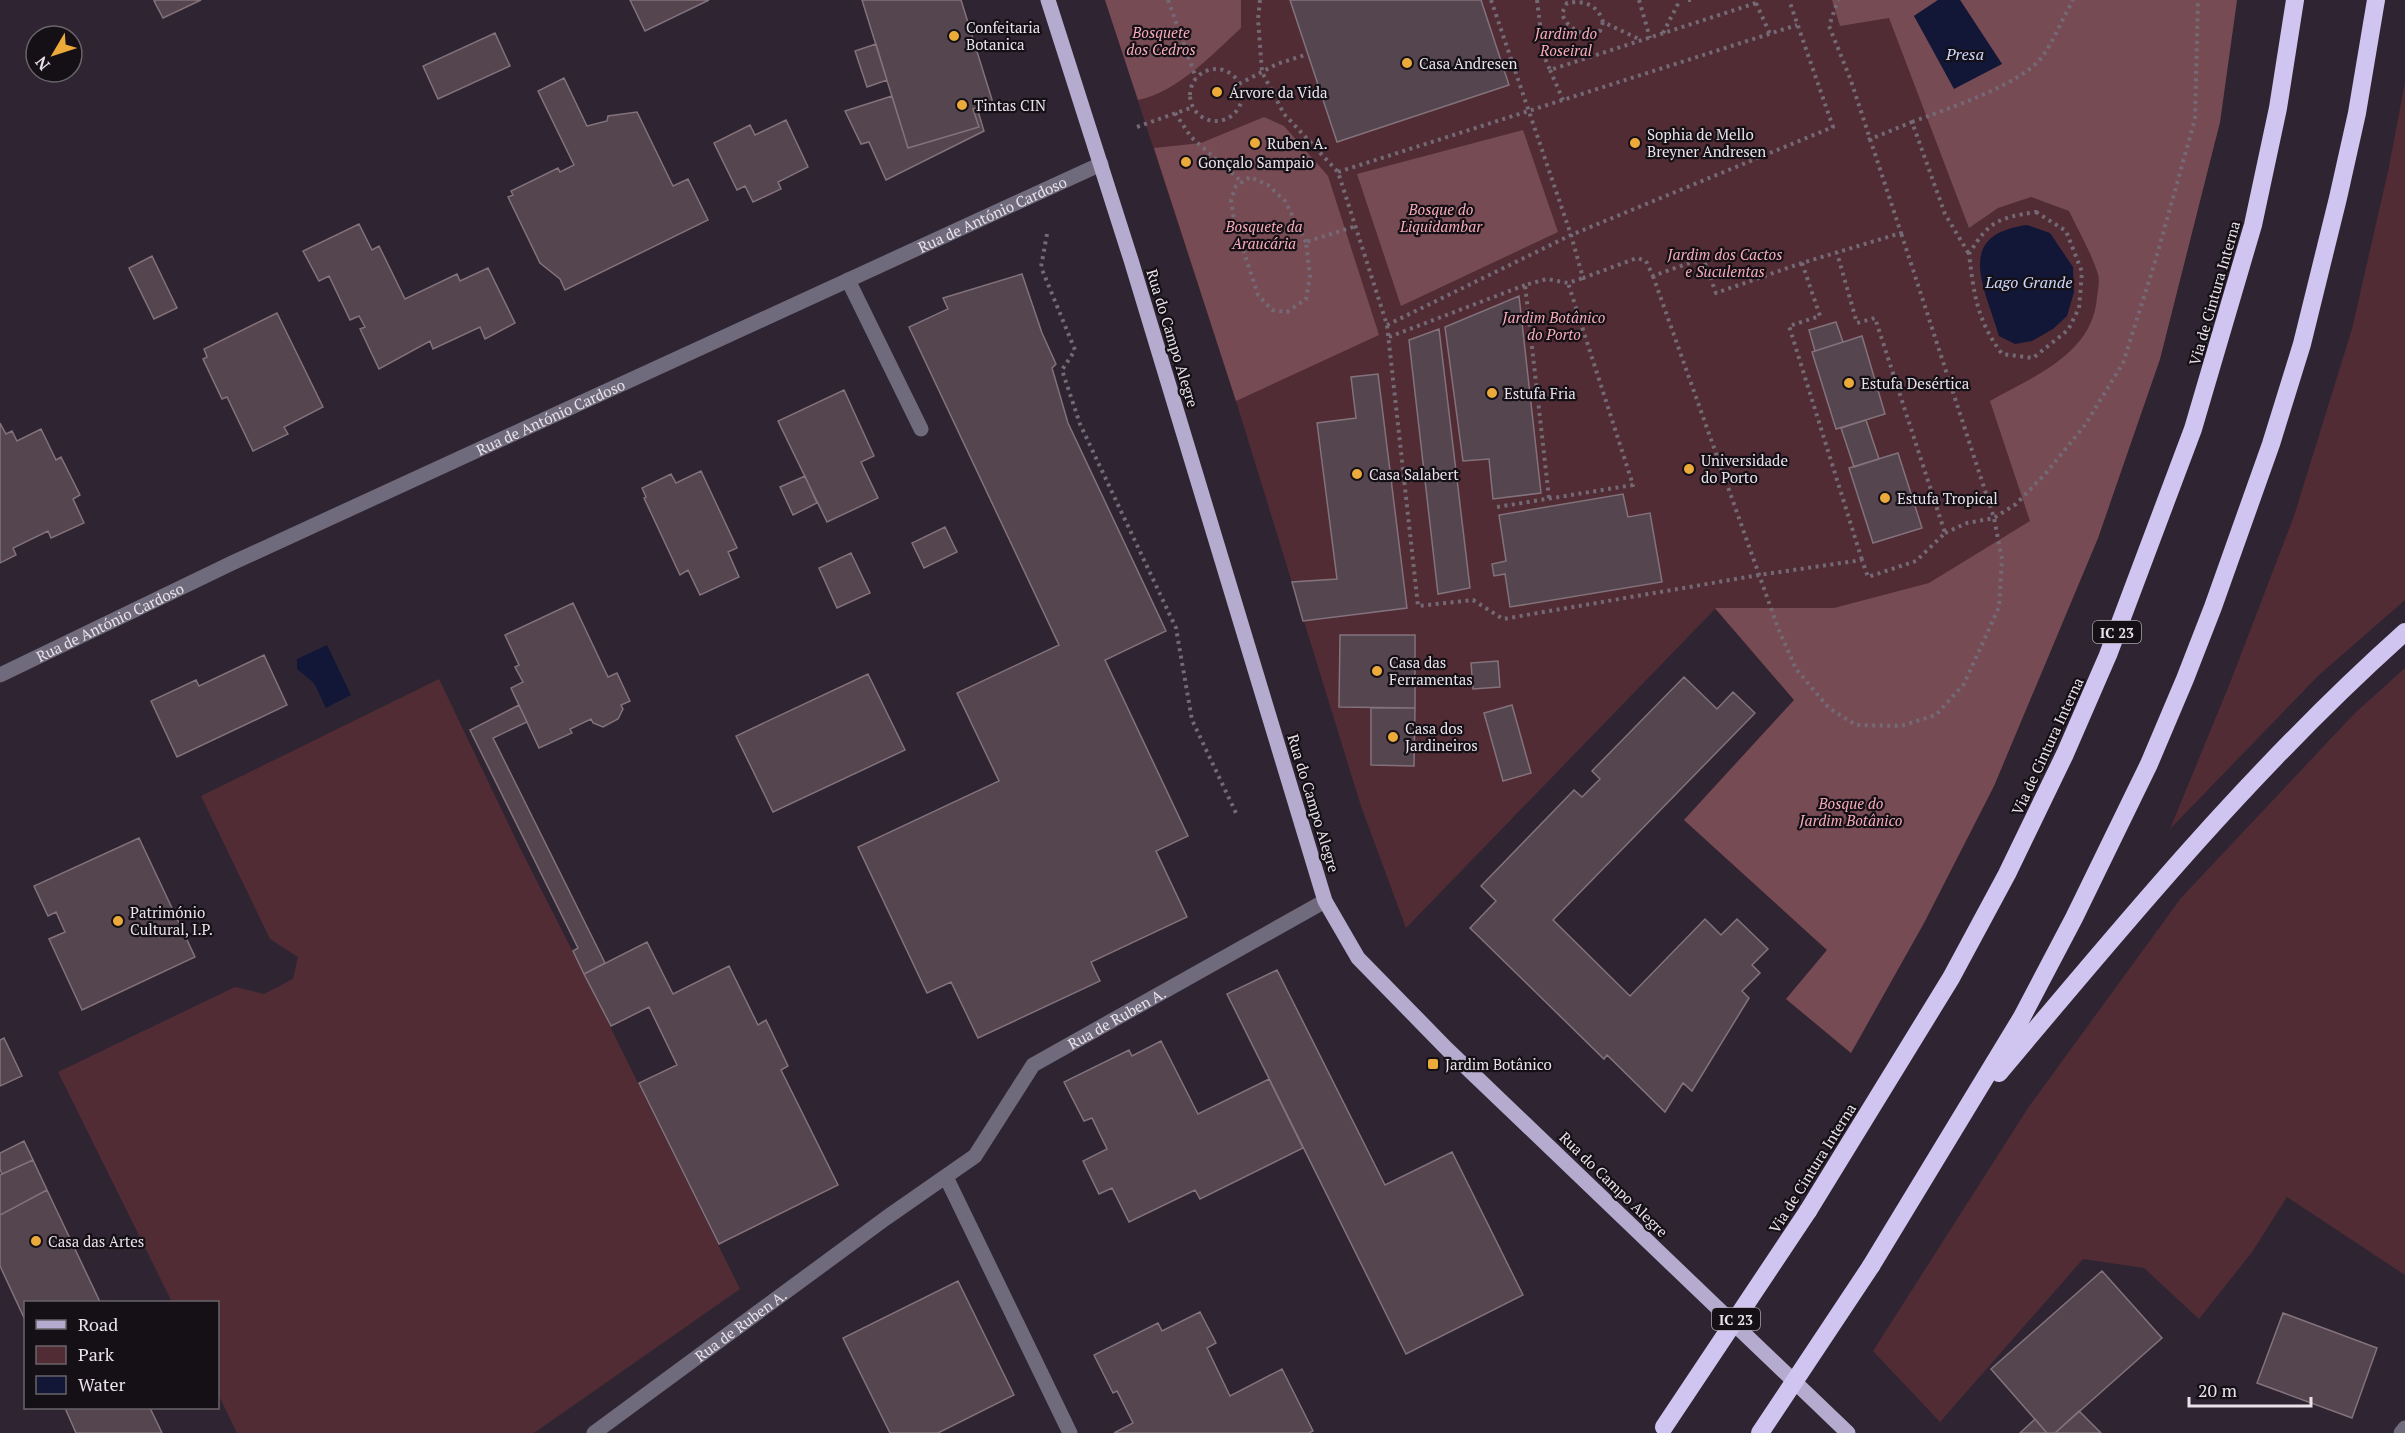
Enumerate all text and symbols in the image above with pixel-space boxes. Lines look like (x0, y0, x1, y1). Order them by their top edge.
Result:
place label: Confeitaria Botanica (966, 17, 1041, 54)
park label: Bosquete dos Cedros (1126, 22, 1196, 59)
park label: Jardim do Roseiral (1534, 23, 1597, 60)
north arrow (24, 24, 84, 84)
marker: Confeitaria Botanica (947, 29, 961, 43)
water label: Presa (1945, 43, 1984, 65)
text: N (30, 52, 55, 75)
place label: Casa Andresen (1419, 53, 1517, 73)
marker: Casa Andresen (1400, 56, 1414, 70)
place label: Árvore da Vida (1229, 82, 1328, 102)
marker: Árvore da Vida (1210, 85, 1224, 99)
place label: Tintas CIN (974, 95, 1046, 115)
marker: Tintas CIN (955, 98, 969, 112)
place label: Sophia de Mello Breyner Andresen (1647, 124, 1766, 161)
place label: Ruben A. (1267, 133, 1328, 153)
marker: Ruben A. (1248, 136, 1262, 150)
marker: Sophia de Mello Breyner Andresen (1628, 136, 1642, 150)
place label: Gonçalo Sampaio (1198, 152, 1314, 172)
marker: Gonçalo Sampaio (1179, 155, 1193, 169)
street label: Rua de António Cardoso (915, 171, 1070, 257)
park label: Bosque do Liquidambar (1399, 199, 1483, 236)
park label: Bosquete da Araucária (1224, 216, 1303, 253)
street label: Via de Cintura Interna (2184, 218, 2244, 368)
park label: Jardim dos Cactos e Suculentas (1667, 244, 1782, 281)
street label: Rua do Campo Alegre (1142, 266, 1204, 410)
water label: Lago Grande (1984, 271, 2073, 293)
park label: Jardim Botânico do Porto (1502, 307, 1606, 344)
place label: Estufa Desértica (1861, 373, 1970, 393)
street label: Rua de António Cardoso (473, 374, 628, 460)
marker: Estufa Desértica (1842, 376, 1856, 390)
place label: Estufa Fria (1504, 383, 1576, 403)
marker: Estufa Fria (1485, 386, 1499, 400)
place label: Universidade do Porto (1701, 450, 1788, 487)
marker: Universidade do Porto (1682, 462, 1696, 476)
place label: Casa Salabert (1369, 464, 1459, 484)
marker: Casa Salabert (1350, 467, 1364, 481)
place label: Estufa Tropical (1897, 488, 1998, 508)
marker: Estufa Tropical (1878, 491, 1892, 505)
street label: Rua de António Cardoso (33, 578, 187, 666)
road number: IC 23 (2093, 621, 2141, 643)
place label: Casa das Ferramentas (1389, 652, 1473, 689)
marker: Casa das Ferramentas (1370, 664, 1384, 678)
street label: Via de Cintura Interna (2006, 674, 2088, 818)
place label: Casa dos Jardineiros (1405, 718, 1478, 755)
marker: Casa dos Jardineiros (1386, 730, 1400, 744)
street label: Rua do Campo Alegre (1283, 731, 1345, 875)
park label: Bosque do Jardim Botânico (1799, 793, 1903, 830)
place label: Património Cultural, I.P. (130, 902, 213, 939)
marker: Património Cultural, I.P. (111, 914, 125, 928)
street label: Rua de Ruben A. (1064, 982, 1169, 1054)
place label: Jardim Botânico (1445, 1054, 1552, 1074)
marker: Jardim Botânico (1426, 1057, 1440, 1071)
street label: Via de Cintura Interna (1764, 1099, 1860, 1237)
street label: Rua do Campo Alegre (1555, 1127, 1673, 1241)
place label: Casa das Artes (48, 1231, 144, 1251)
marker: Casa das Artes (29, 1234, 43, 1248)
street label: Rua de Ruben A. (690, 1285, 791, 1366)
legend (24, 1301, 219, 1409)
road number: IC 23 (1712, 1308, 1760, 1330)
text: Road (78, 1312, 118, 1336)
text: Park (78, 1342, 115, 1366)
scale bar (2189, 1370, 2310, 1408)
text: Water (78, 1372, 125, 1396)
text: 20 m (2198, 1378, 2238, 1402)

